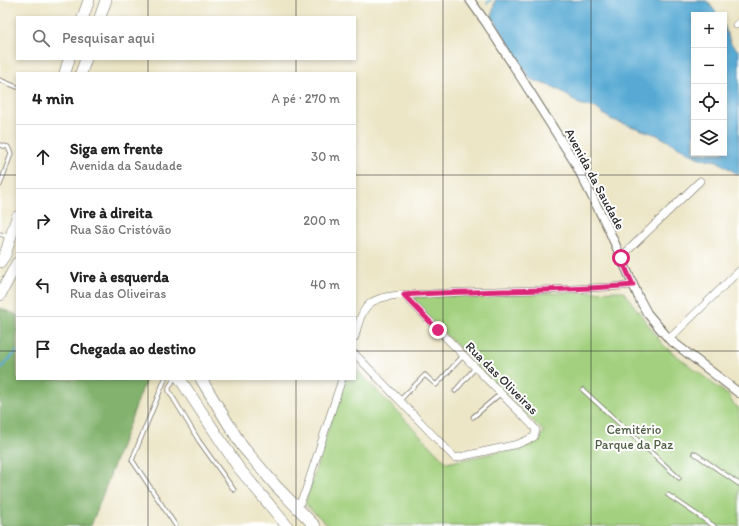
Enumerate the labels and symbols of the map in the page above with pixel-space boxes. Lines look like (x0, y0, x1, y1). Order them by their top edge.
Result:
street label: Avenida da Saudade (562, 126, 628, 232)
route start (612, 249, 630, 267)
route end (429, 321, 447, 339)
street label: Rua das Oliveiras (463, 339, 542, 418)
park label: Cemitério Parque da Paz (595, 422, 673, 452)

